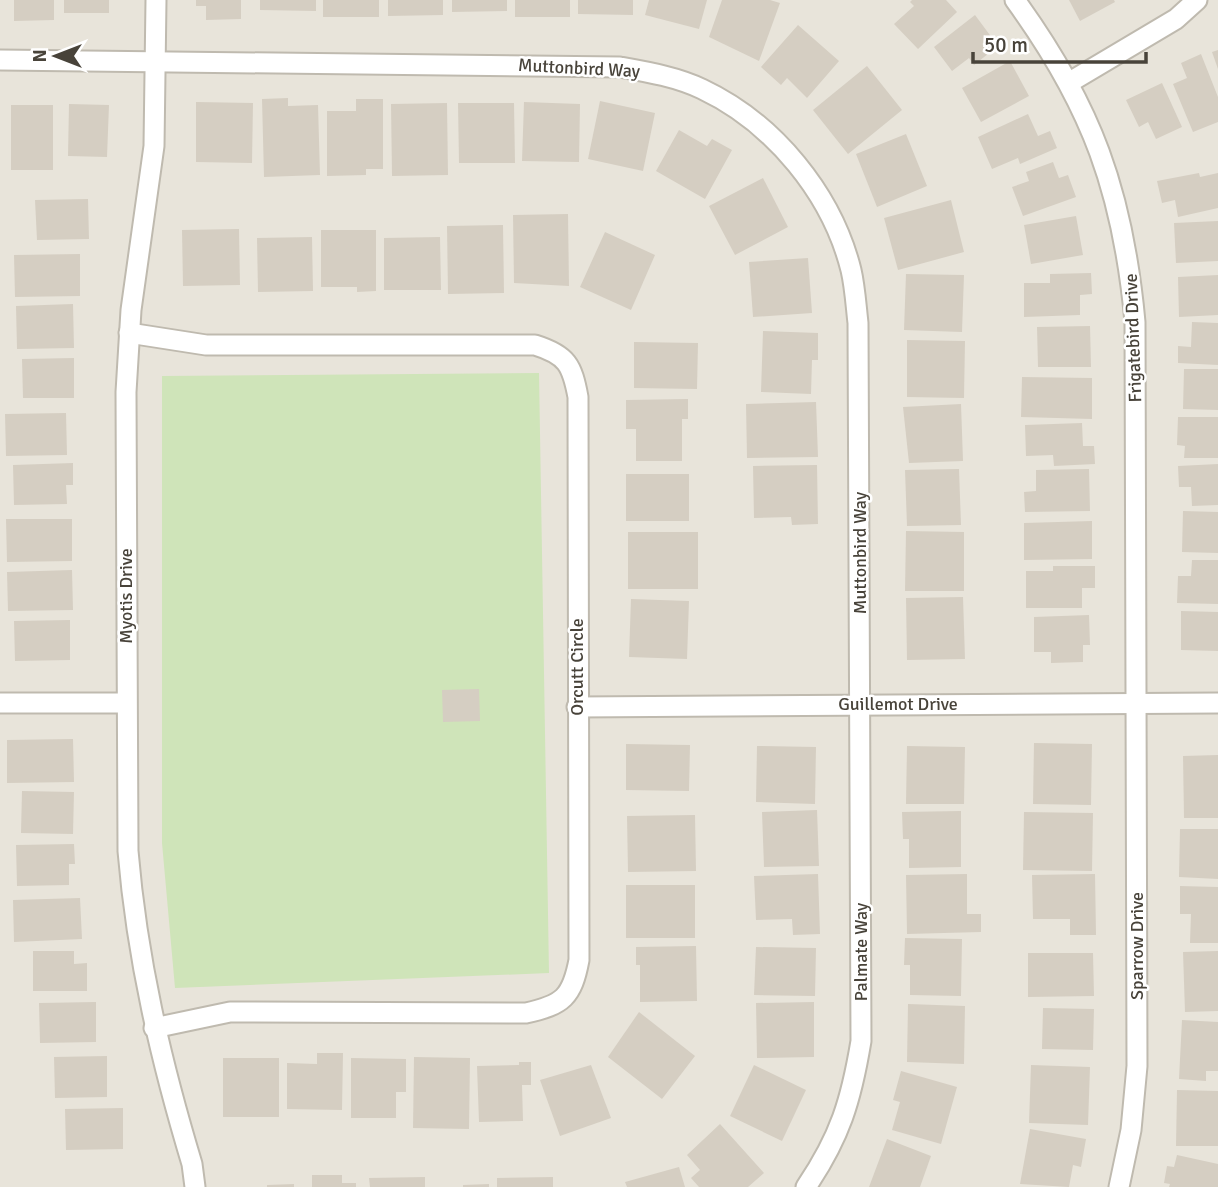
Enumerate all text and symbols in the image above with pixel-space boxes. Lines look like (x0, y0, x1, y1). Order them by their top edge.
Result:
north arrow (21, 21, 91, 91)
scale bar (973, 21, 1146, 65)
text: 50 m (984, 32, 1028, 58)
text: N (28, 49, 52, 63)
street label: Muttonbird Way (517, 54, 641, 82)
street label: Frigatebird Drive (1120, 273, 1146, 403)
street label: Muttonbird Way (849, 491, 871, 614)
street label: Myotis Drive (115, 548, 137, 644)
street label: Orcutt Circle (566, 618, 588, 716)
street label: Guillemot Drive (838, 693, 958, 715)
street label: Sparrow Drive (1126, 892, 1148, 1000)
street label: Palmate Way (850, 902, 872, 1001)

